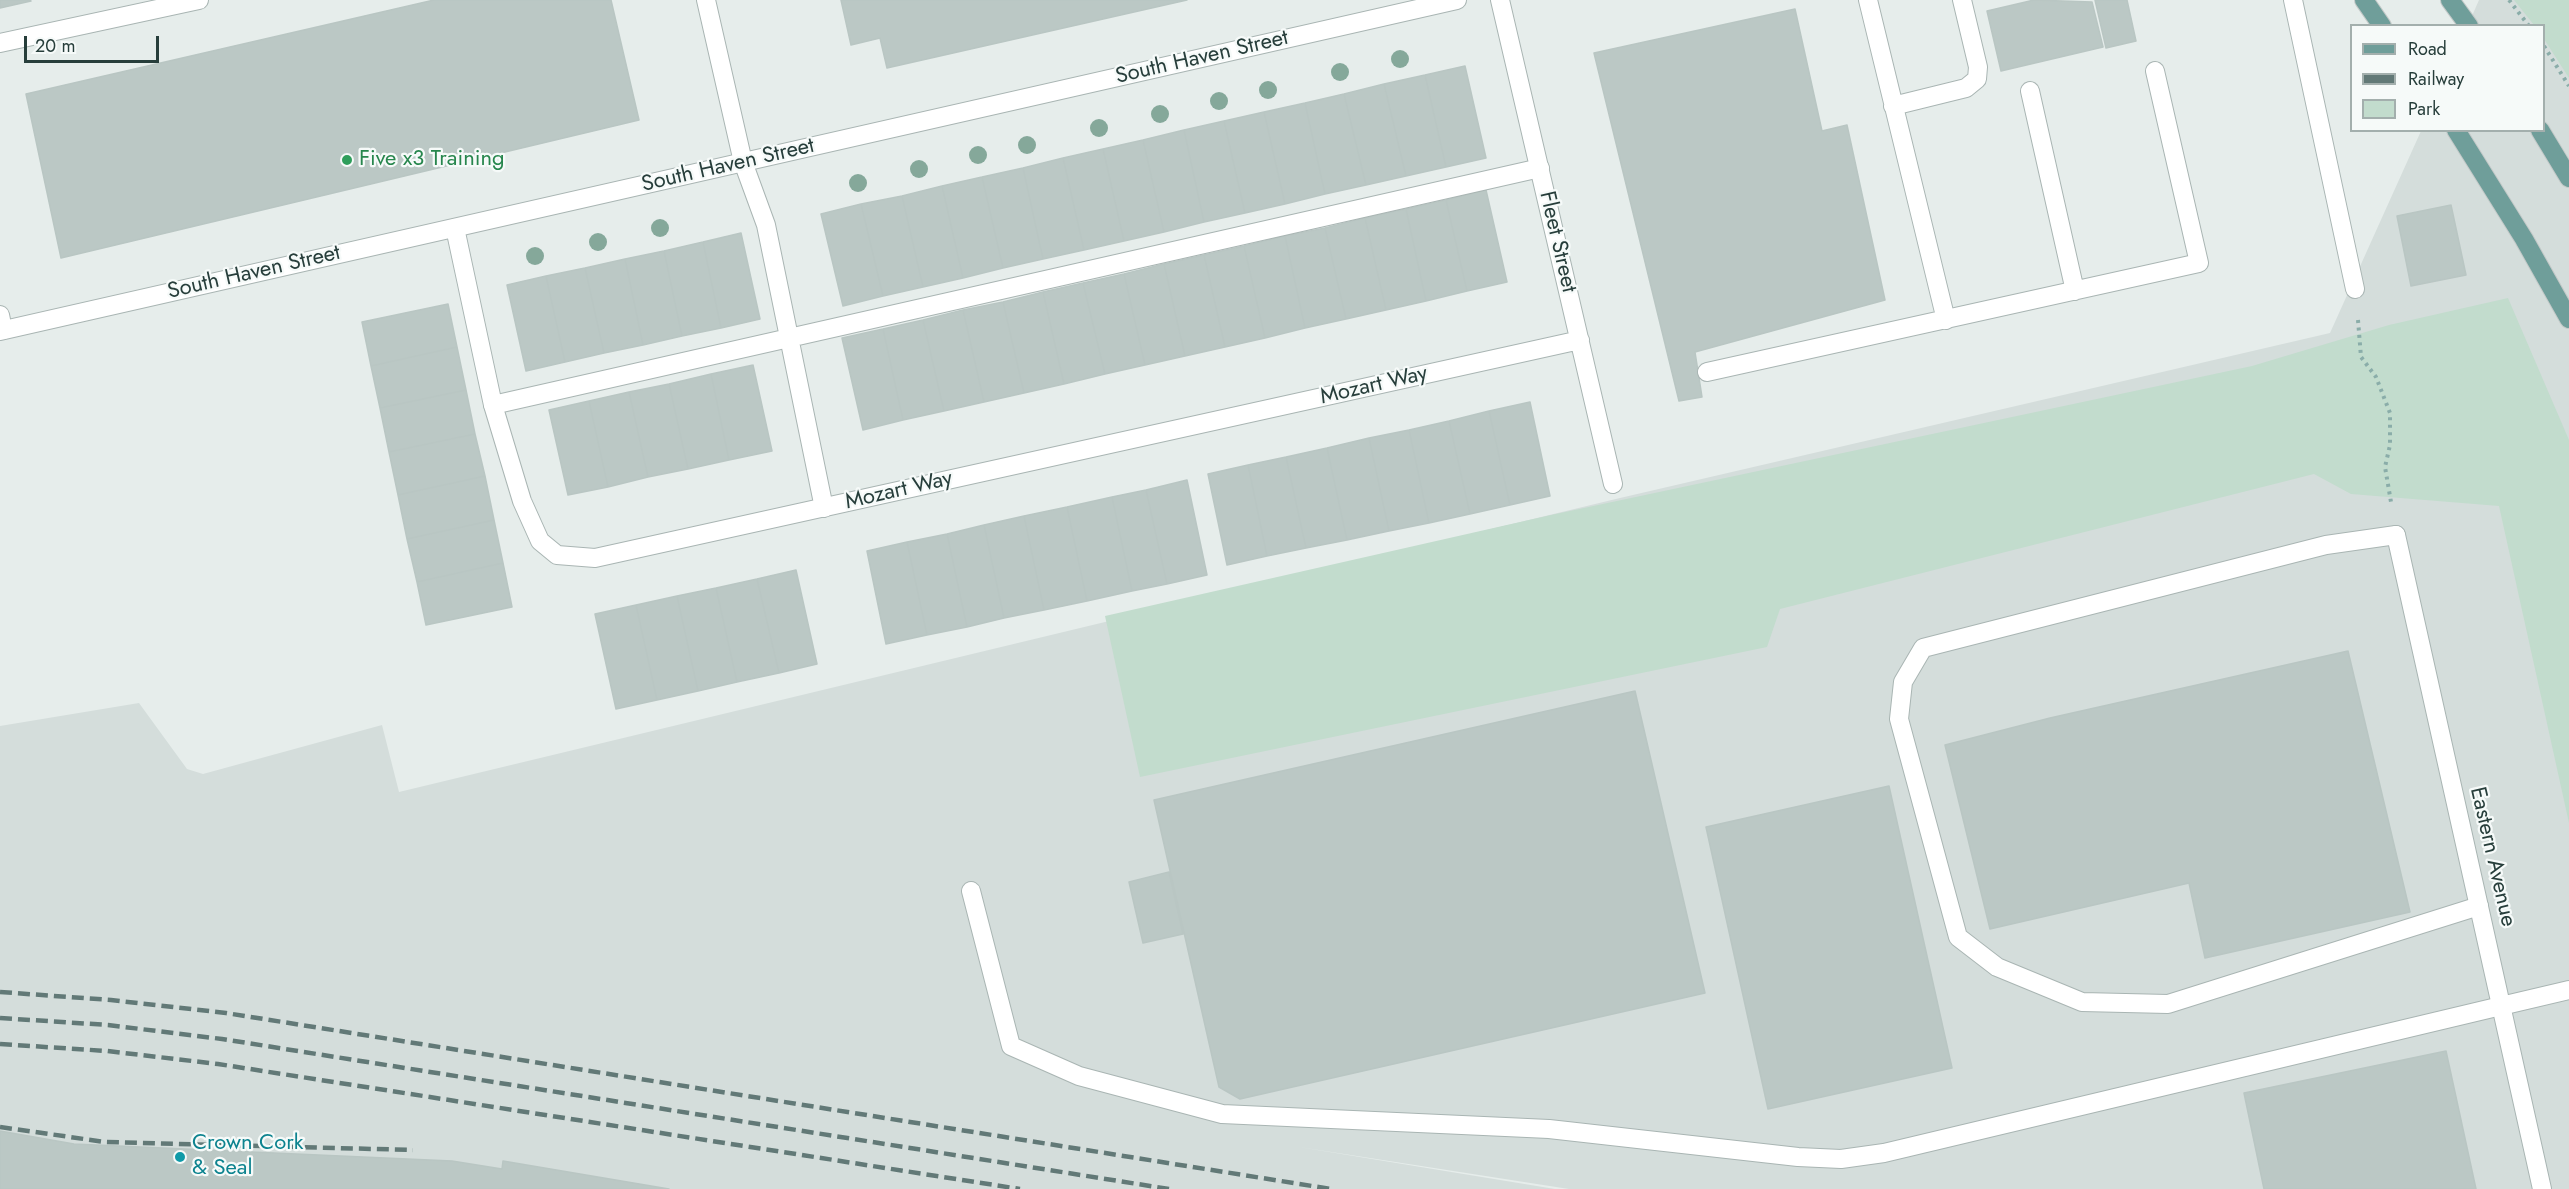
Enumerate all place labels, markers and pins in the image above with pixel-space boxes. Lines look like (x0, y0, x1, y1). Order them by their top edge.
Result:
place label: Five x3 Training (359, 147, 505, 173)
marker: Five x3 Training (340, 153, 354, 167)
place label: Crown Cork & Seal (192, 1131, 303, 1182)
marker: Crown Cork & Seal (173, 1150, 187, 1164)

